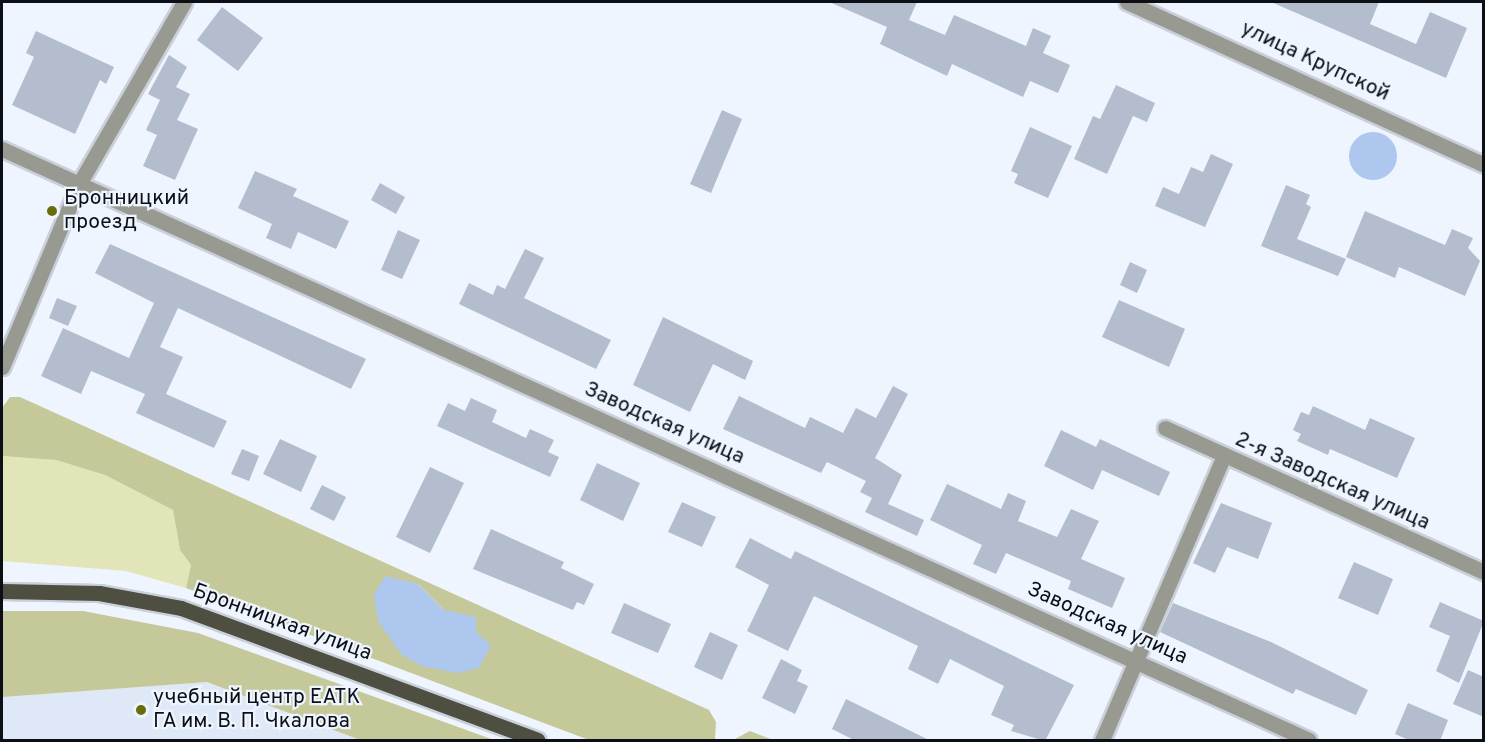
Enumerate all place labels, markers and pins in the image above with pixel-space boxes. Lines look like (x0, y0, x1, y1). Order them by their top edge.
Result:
place label: Бронницкий проезд (64, 186, 189, 236)
marker: Бронницкий проезд (45, 204, 59, 218)
place label: учебный центр ЕАТК ГА им. В. П. Чкалова (153, 685, 360, 735)
marker: учебный центр ЕАТК ГА им. В. П. Чкалова (134, 703, 148, 717)

